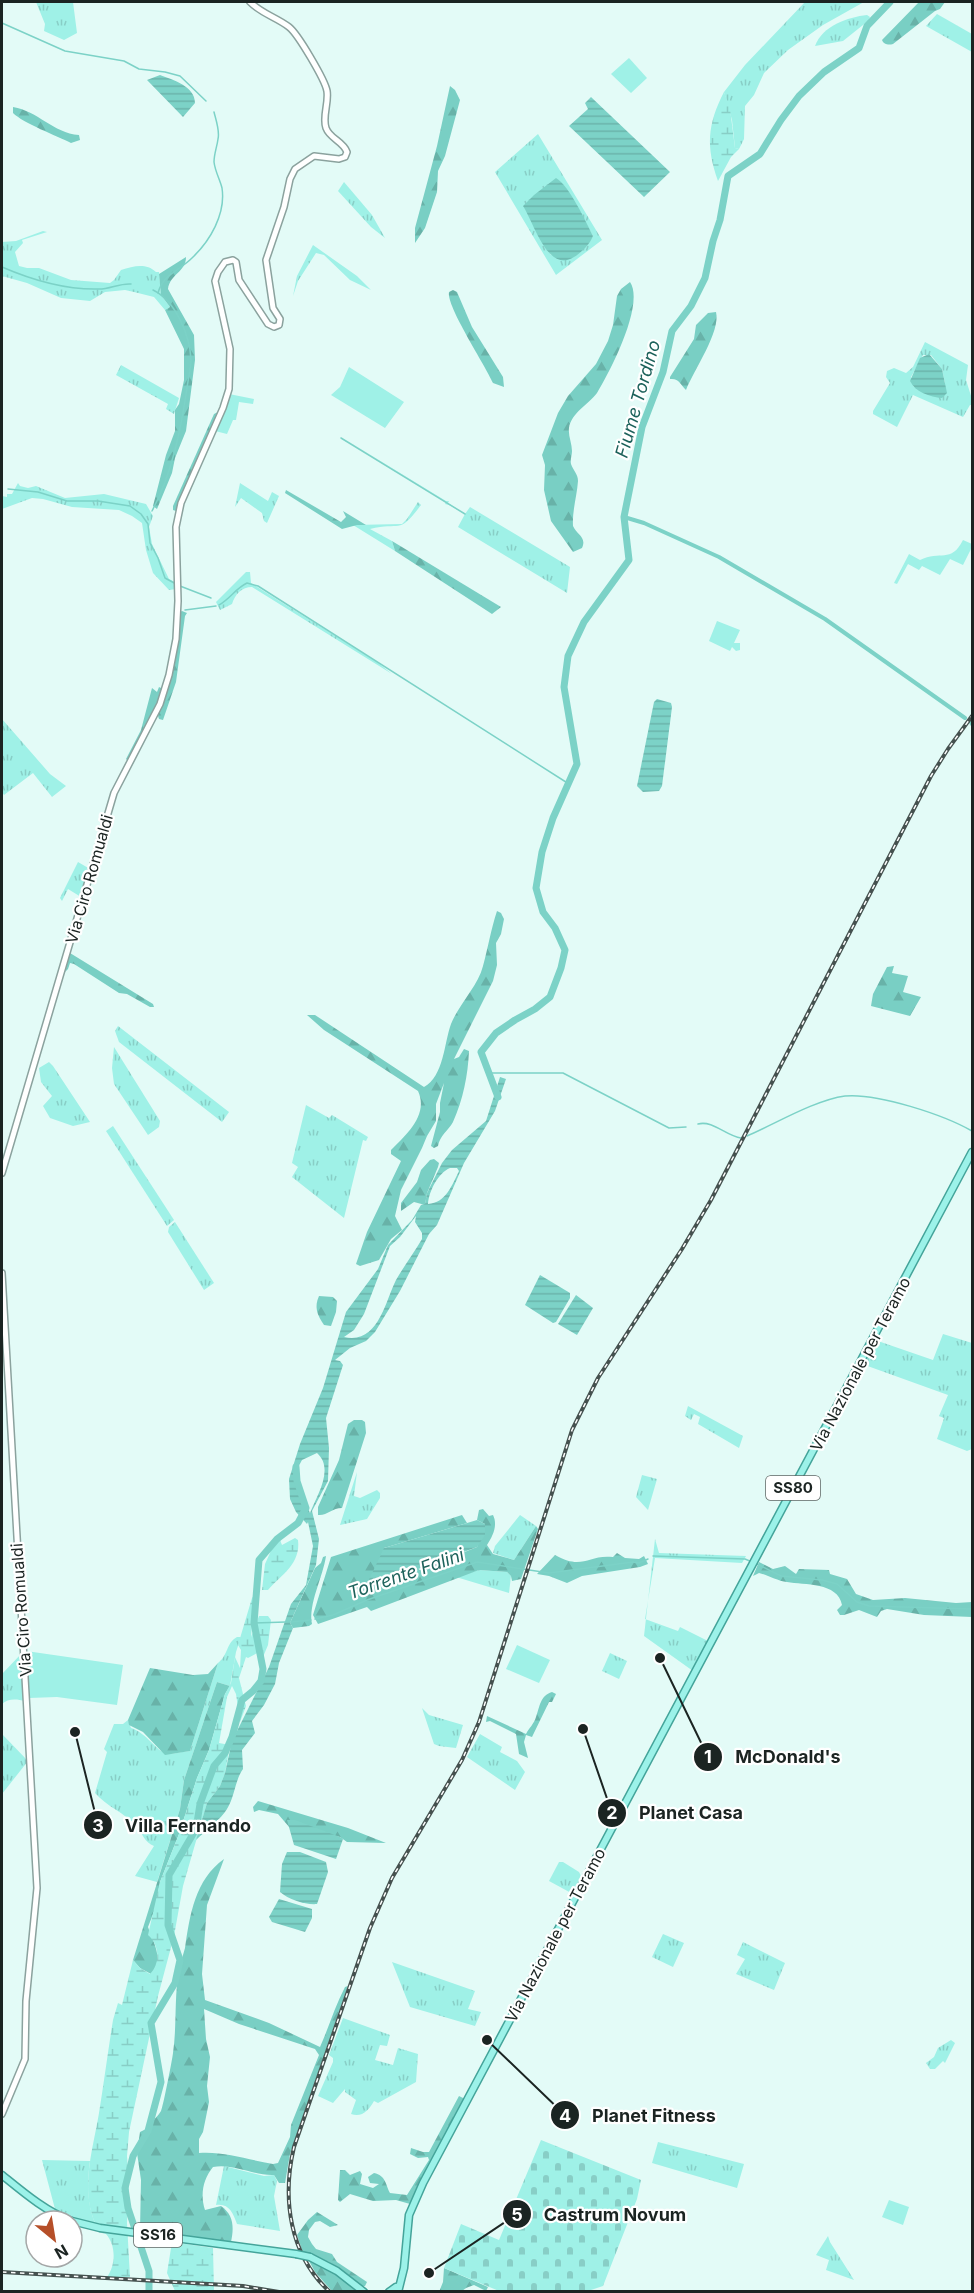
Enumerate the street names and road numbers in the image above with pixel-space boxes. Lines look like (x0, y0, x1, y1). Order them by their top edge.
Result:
street label: Via Ciro Romualdi (61, 812, 117, 946)
street label: Via Nazionale per Teramo (805, 1273, 915, 1455)
road number: SS80 (766, 1476, 820, 1500)
street label: Via Ciro Romualdi (6, 1543, 36, 1677)
street label: Via Nazionale per Teramo (500, 1844, 610, 2026)
road number: SS16 (134, 2223, 182, 2247)

